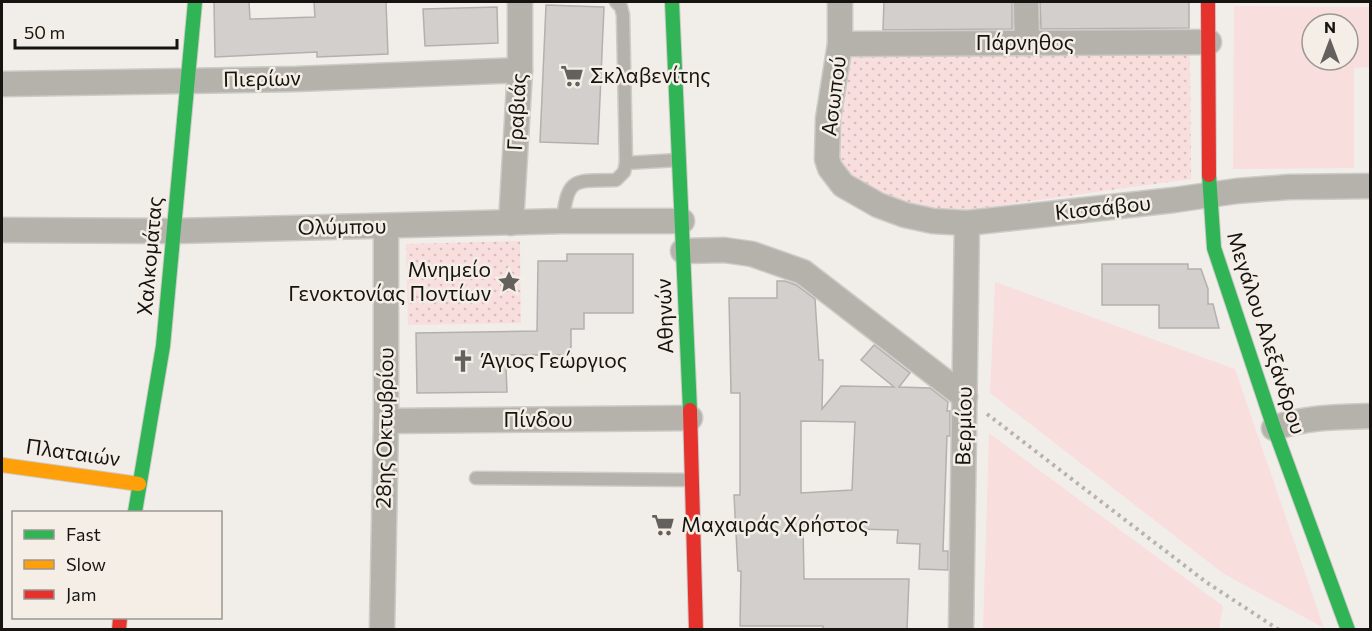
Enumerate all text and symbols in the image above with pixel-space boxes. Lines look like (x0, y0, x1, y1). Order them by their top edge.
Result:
scale bar (15, 12, 177, 50)
north arrow (1300, 12, 1360, 72)
text: N (1324, 17, 1336, 36)
text: 50 m (24, 21, 65, 43)
street label: Πάρνηθος (976, 29, 1074, 54)
street label: Ασωπού (815, 54, 850, 137)
place label: Σκλαβενίτης (590, 62, 711, 87)
supermarket icon: Σκλαβενίτης (559, 63, 585, 89)
street label: Πιερίων (223, 64, 301, 91)
street label: Γραβιάς (501, 73, 530, 151)
street label: Κισσάβου (1054, 189, 1152, 224)
street label: Χαλκομάτας (131, 195, 166, 316)
street label: Ολύμπου (297, 212, 387, 239)
street label: Μεγάλου Αλεξάνδρου (1223, 228, 1312, 437)
place label: Μνημείο Γενοκτονίας Ποντίων (288, 256, 491, 305)
place icon: Μνημείο Γενοκτονίας Ποντίων (496, 269, 522, 295)
street label: Αθηνών (650, 278, 677, 354)
street label: 28ης Οκτωβρίου (370, 347, 397, 509)
place label: Άγιος Γεώργιος (480, 347, 627, 372)
church icon: Άγιος Γεώργιος (450, 348, 476, 374)
street label: Βερμίου (949, 386, 976, 466)
street label: Πίνδου (504, 406, 572, 431)
street label: Πλαταιών (24, 433, 122, 471)
legend (12, 511, 222, 619)
place label: Μαχαιράς Χρήστος (681, 511, 868, 536)
supermarket icon: Μαχαιράς Χρήστος (650, 512, 676, 538)
text: Fast (66, 523, 101, 545)
text: Slow (66, 553, 106, 575)
text: Jam (66, 583, 96, 605)

